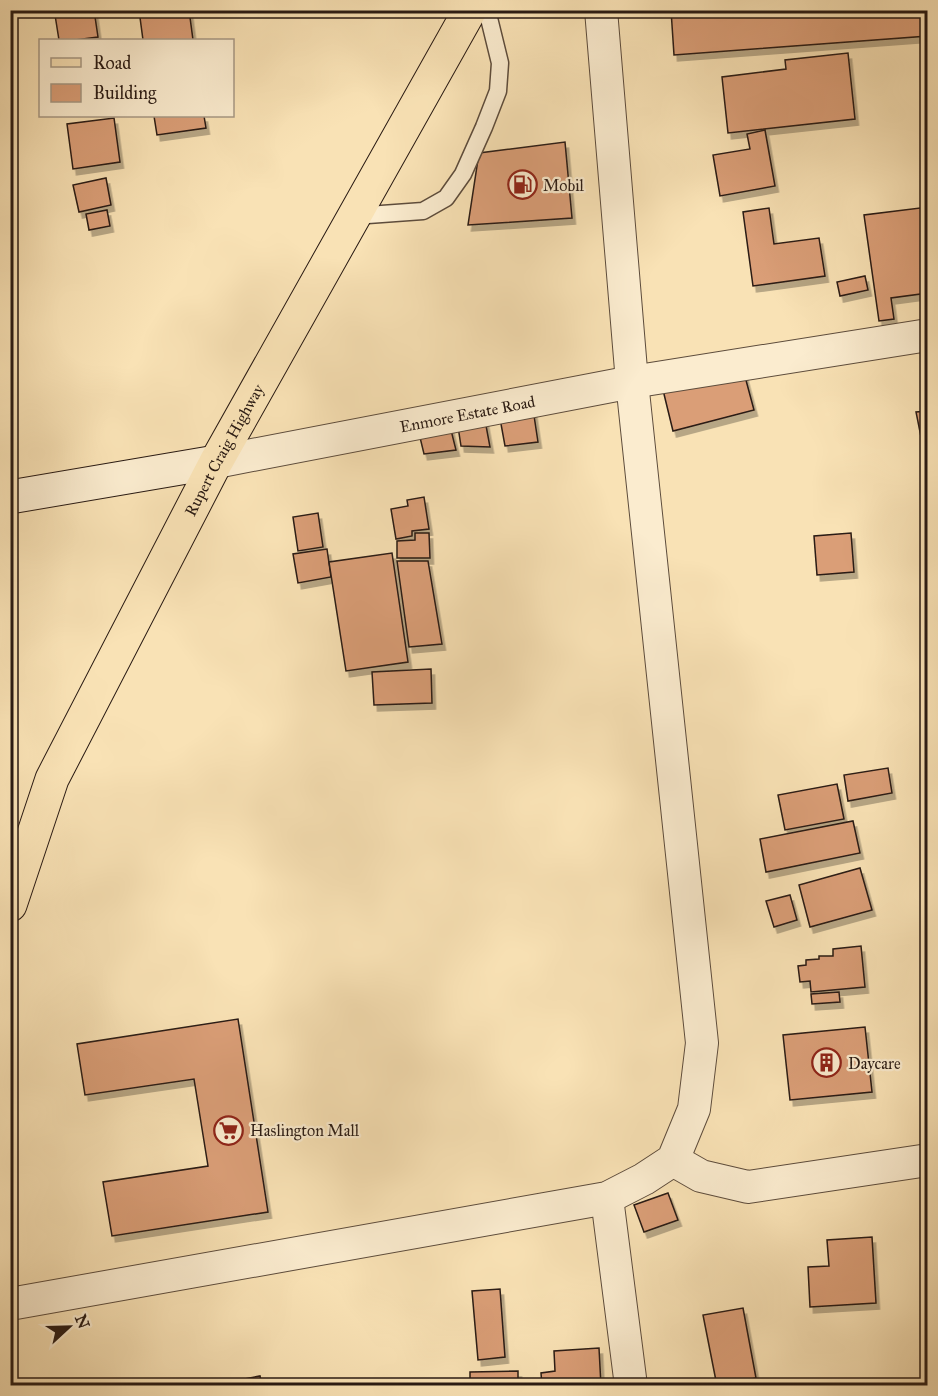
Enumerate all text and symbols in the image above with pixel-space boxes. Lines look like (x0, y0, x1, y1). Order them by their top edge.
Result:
legend (39, 39, 234, 117)
text: Road (93, 52, 131, 74)
text: Building (93, 82, 157, 105)
fuel station icon: Mobil (506, 169, 538, 201)
place label: Mobil (543, 176, 585, 195)
street label: Rupert Craig Highway (180, 380, 268, 519)
street label: Enmore Estate Road (398, 391, 537, 436)
building icon: Daycare (811, 1047, 843, 1079)
place label: Daycare (848, 1054, 901, 1073)
supermarket icon: Haslington Mall (213, 1114, 245, 1146)
place label: Haslington Mall (250, 1121, 360, 1141)
north arrow (39, 1297, 99, 1357)
text: N (71, 1312, 94, 1332)

